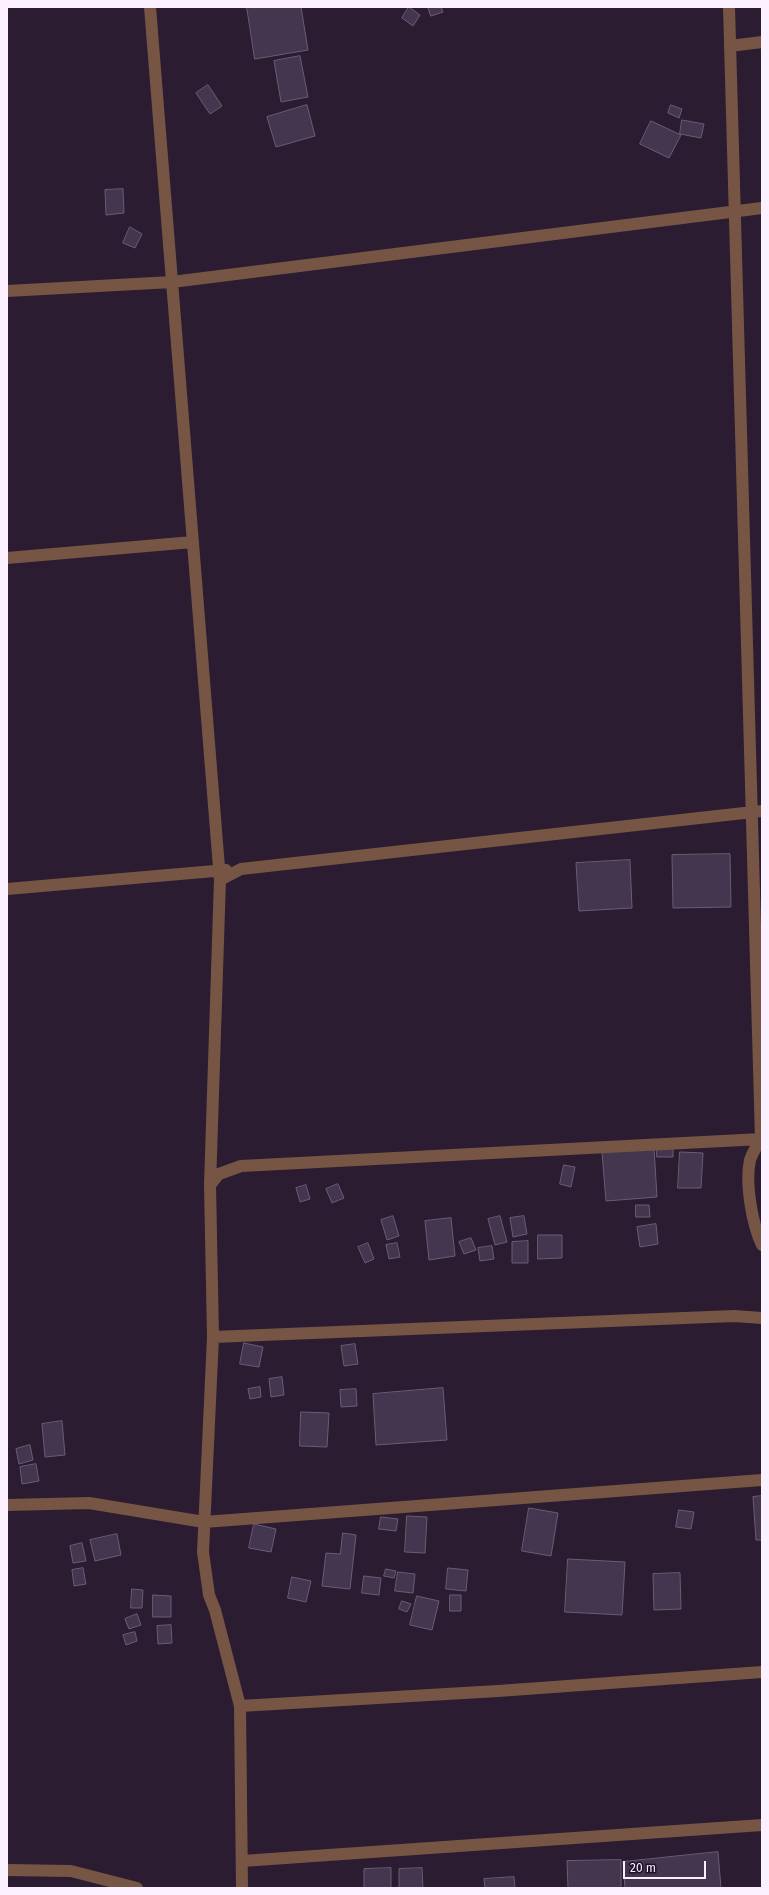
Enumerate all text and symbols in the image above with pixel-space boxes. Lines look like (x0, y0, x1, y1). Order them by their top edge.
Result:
scale bar (625, 1853, 708, 1879)
text: 20 m (630, 1861, 656, 1875)

